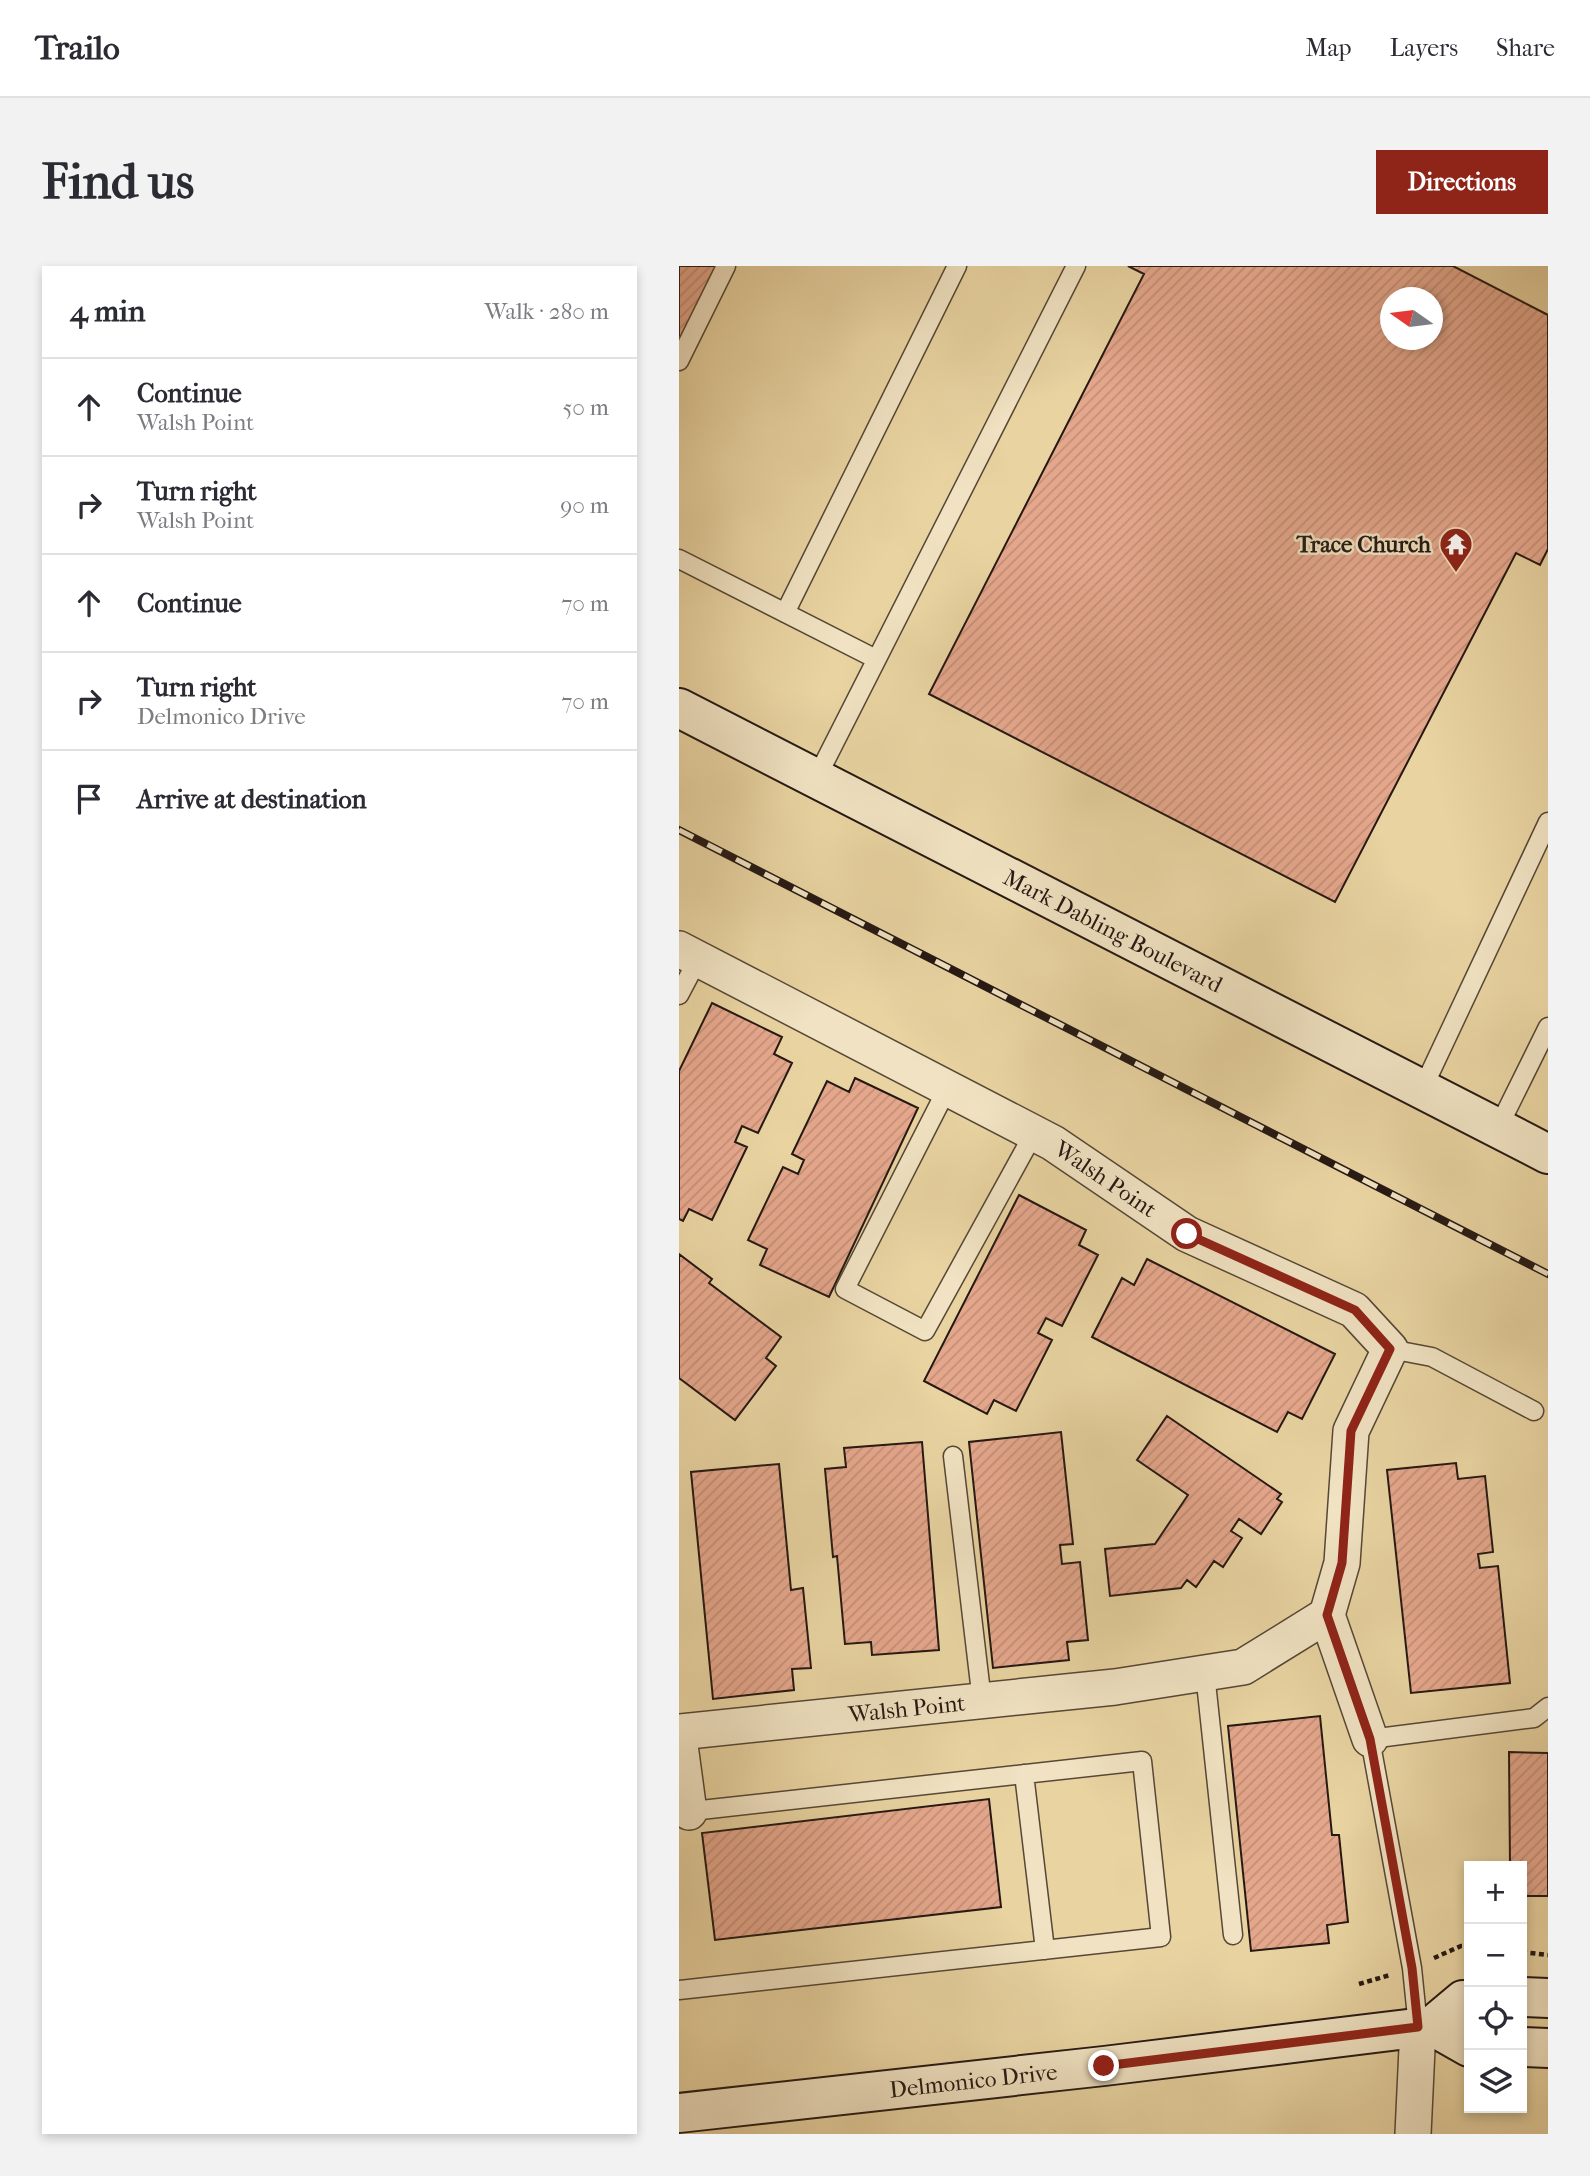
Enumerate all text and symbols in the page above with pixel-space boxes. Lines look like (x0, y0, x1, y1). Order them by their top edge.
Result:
text: Trailo (35, 29, 120, 68)
text: Map (1306, 34, 1352, 62)
text: Layers (1390, 34, 1458, 62)
text: Share (1496, 34, 1555, 62)
button: Directions (1376, 150, 1548, 214)
text: Find us (42, 153, 194, 211)
north arrow (1380, 287, 1443, 350)
text: 4 min (70, 294, 145, 329)
text: Walk · 280 m (485, 298, 609, 325)
text: Continue (137, 378, 242, 409)
icon: ahead (70, 388, 108, 426)
text: 50 m (562, 394, 609, 421)
text: Walsh Point (137, 409, 254, 436)
text: Turn right (137, 476, 257, 507)
icon: right (70, 486, 108, 524)
text: 90 m (560, 492, 609, 519)
text: Walsh Point (137, 507, 254, 534)
temple icon: Trace Church (1437, 525, 1475, 574)
place label: Trace Church (1295, 531, 1432, 558)
icon: ahead (70, 584, 108, 622)
text: Continue (137, 588, 242, 619)
text: 70 m (561, 590, 609, 617)
text: Turn right (137, 672, 257, 703)
icon: right (70, 682, 108, 720)
text: 70 m (561, 688, 609, 715)
text: Delmonico Drive (137, 703, 306, 730)
icon: arrive (70, 780, 108, 818)
text: Arrive at destination (137, 784, 367, 815)
street label: Mark Dabling Boulevard (999, 863, 1228, 998)
street label: Walsh Point (1049, 1134, 1162, 1223)
route start (1171, 1218, 1202, 1249)
street label: Walsh Point (846, 1689, 967, 1728)
map controls (1464, 1861, 1527, 2113)
button: + (1464, 1861, 1527, 1924)
button: − (1464, 1924, 1527, 1987)
button: locate (1464, 1987, 1527, 2050)
route end (1088, 2050, 1119, 2081)
button: layers (1464, 2050, 1527, 2113)
street label: Delmonico Drive (888, 2058, 1059, 2103)

